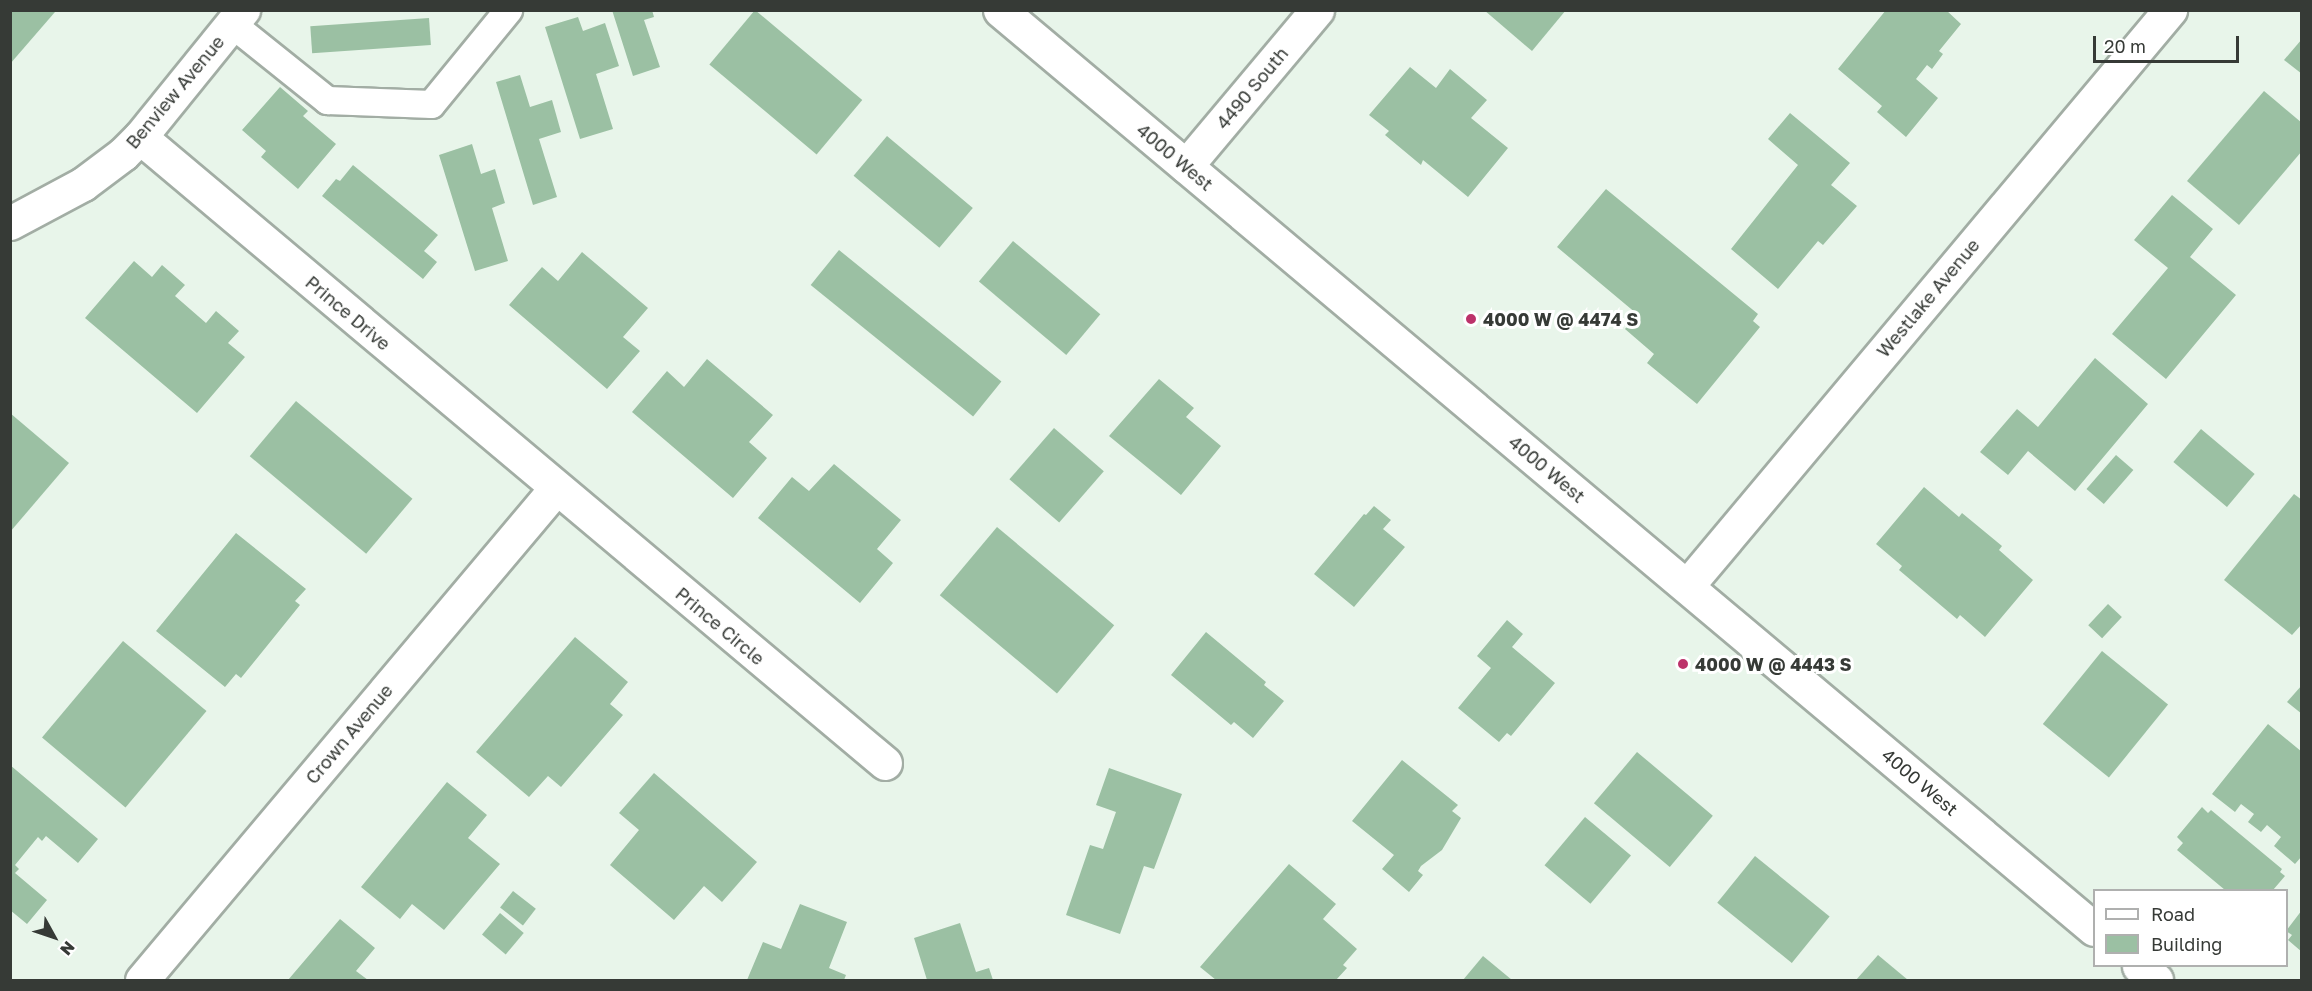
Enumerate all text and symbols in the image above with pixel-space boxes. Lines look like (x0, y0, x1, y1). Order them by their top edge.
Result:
scale bar (2096, 24, 2242, 62)
street label: Benview Avenue (121, 31, 229, 153)
text: 20 m (2104, 35, 2146, 57)
street label: 4490 South (1212, 43, 1292, 133)
street label: 4000 West (1133, 119, 1217, 195)
street label: Westlake Avenue (1872, 234, 1984, 362)
street label: Prince Drive (301, 271, 395, 355)
place label: 4000 W @ 4474 S (1483, 308, 1638, 330)
marker: 4000 W @ 4474 S (1464, 312, 1478, 326)
street label: 4000 West (1505, 431, 1589, 507)
street label: Prince Circle (671, 583, 769, 669)
place label: 4000 W @ 4443 S (1695, 653, 1852, 675)
marker: 4000 W @ 4443 S (1676, 657, 1690, 671)
street label: Crown Avenue (301, 680, 397, 788)
street label: 4000 West (1878, 744, 1962, 820)
legend (2093, 889, 2288, 967)
text: Road (2151, 903, 2195, 925)
north arrow (24, 907, 84, 967)
text: Building (2151, 933, 2222, 955)
text: N (56, 937, 79, 960)

